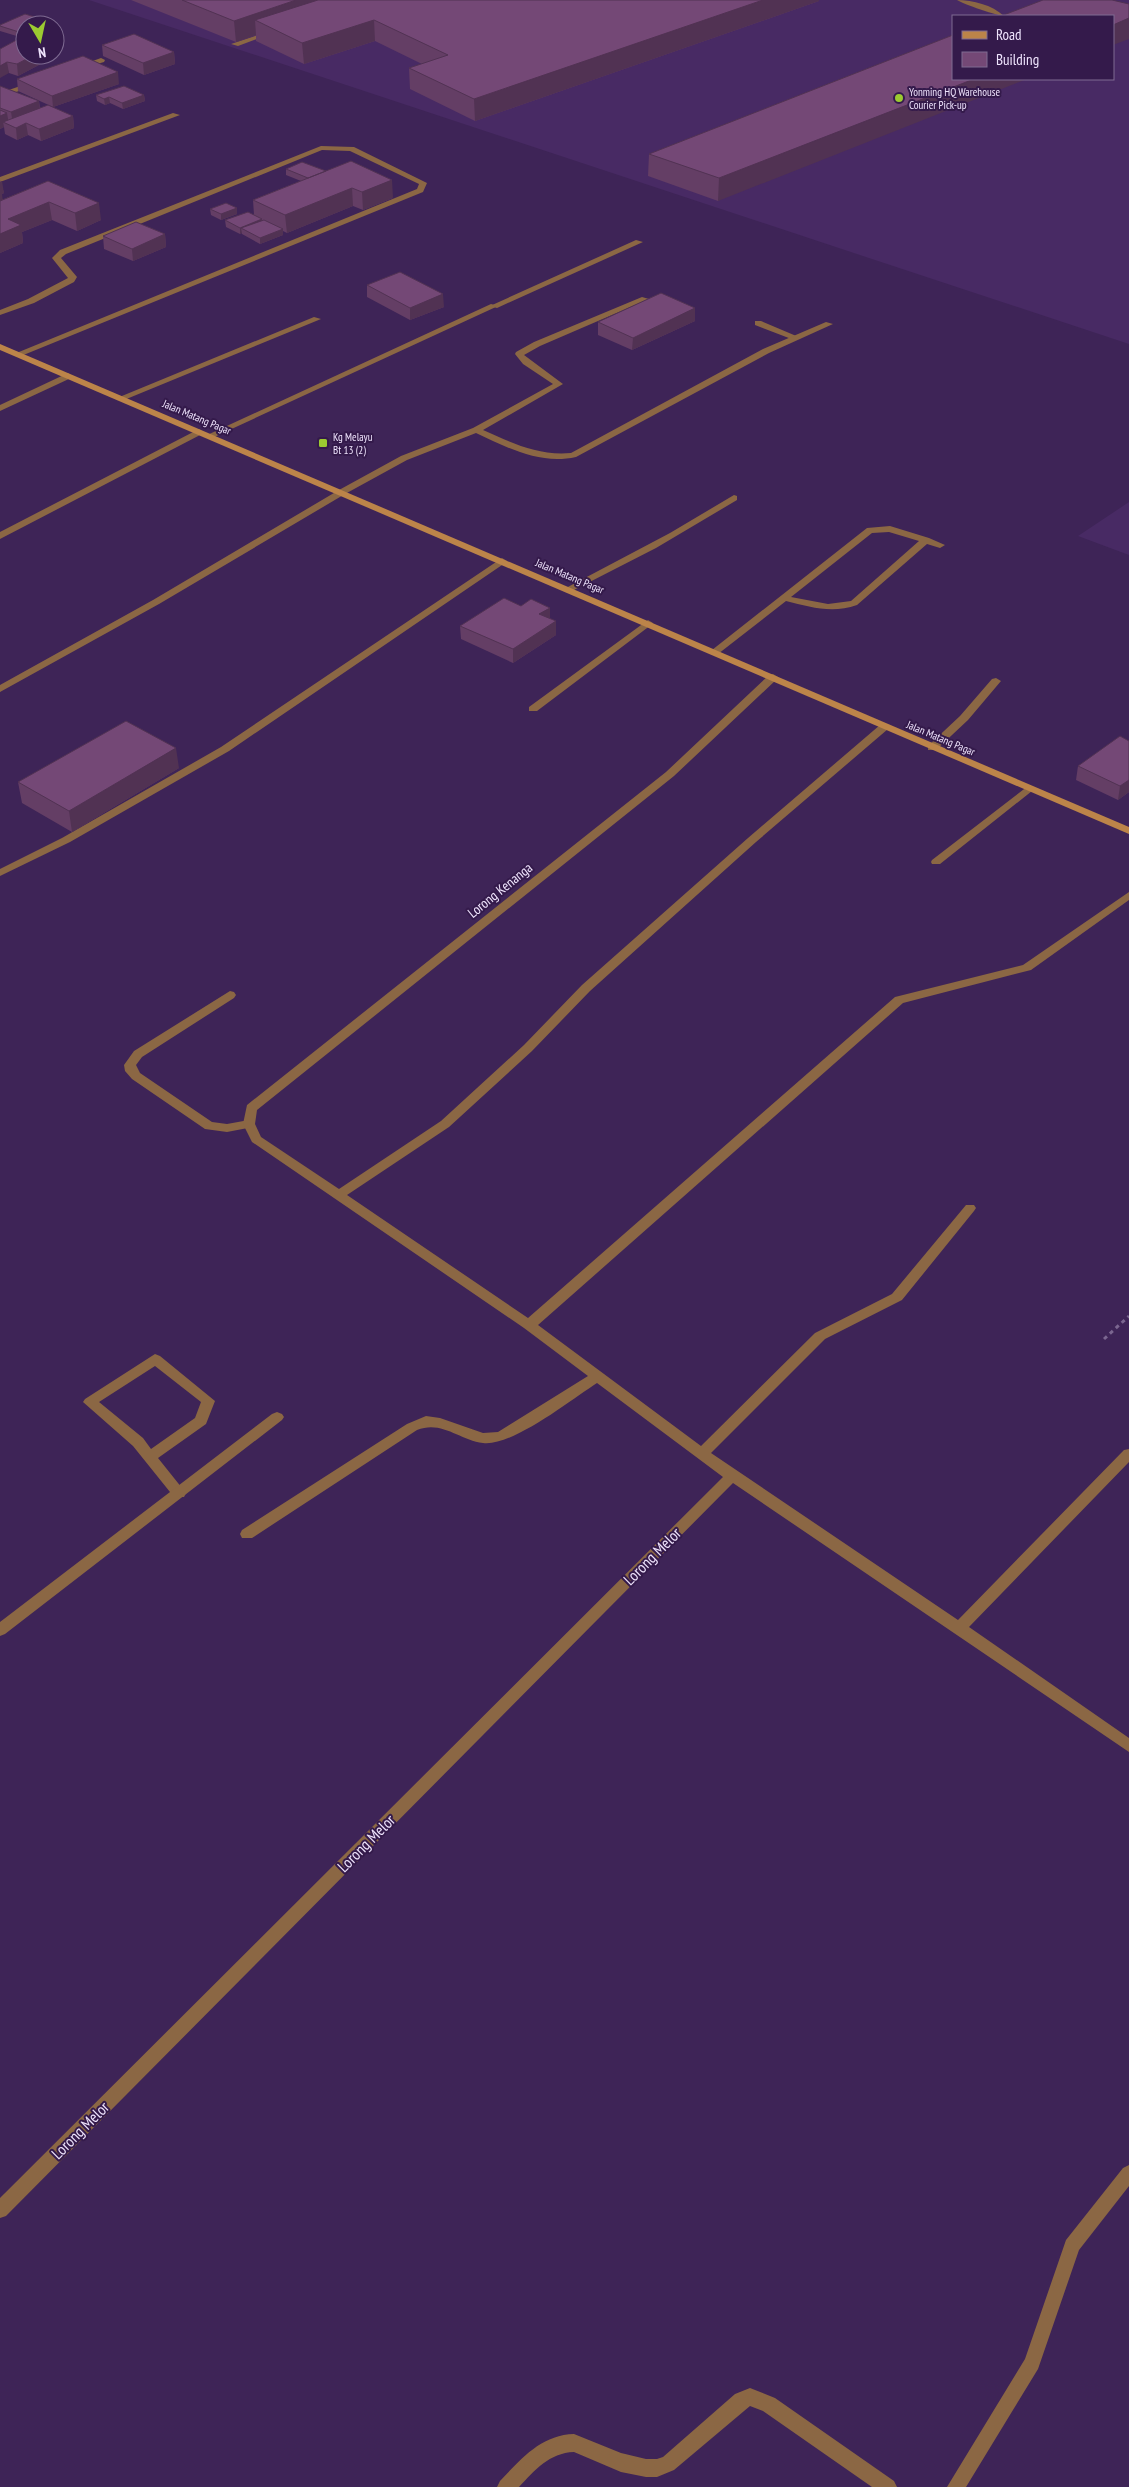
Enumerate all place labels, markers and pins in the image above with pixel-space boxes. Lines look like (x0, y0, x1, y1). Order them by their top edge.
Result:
place label: Yonming HQ Warehouse Courier Pick-up (909, 85, 1000, 112)
marker: Yonming HQ Warehouse Courier Pick-up (893, 92, 905, 104)
place label: Kg Melayu Bt 13 (2) (333, 430, 373, 457)
marker: Kg Melayu Bt 13 (2) (317, 437, 329, 449)

